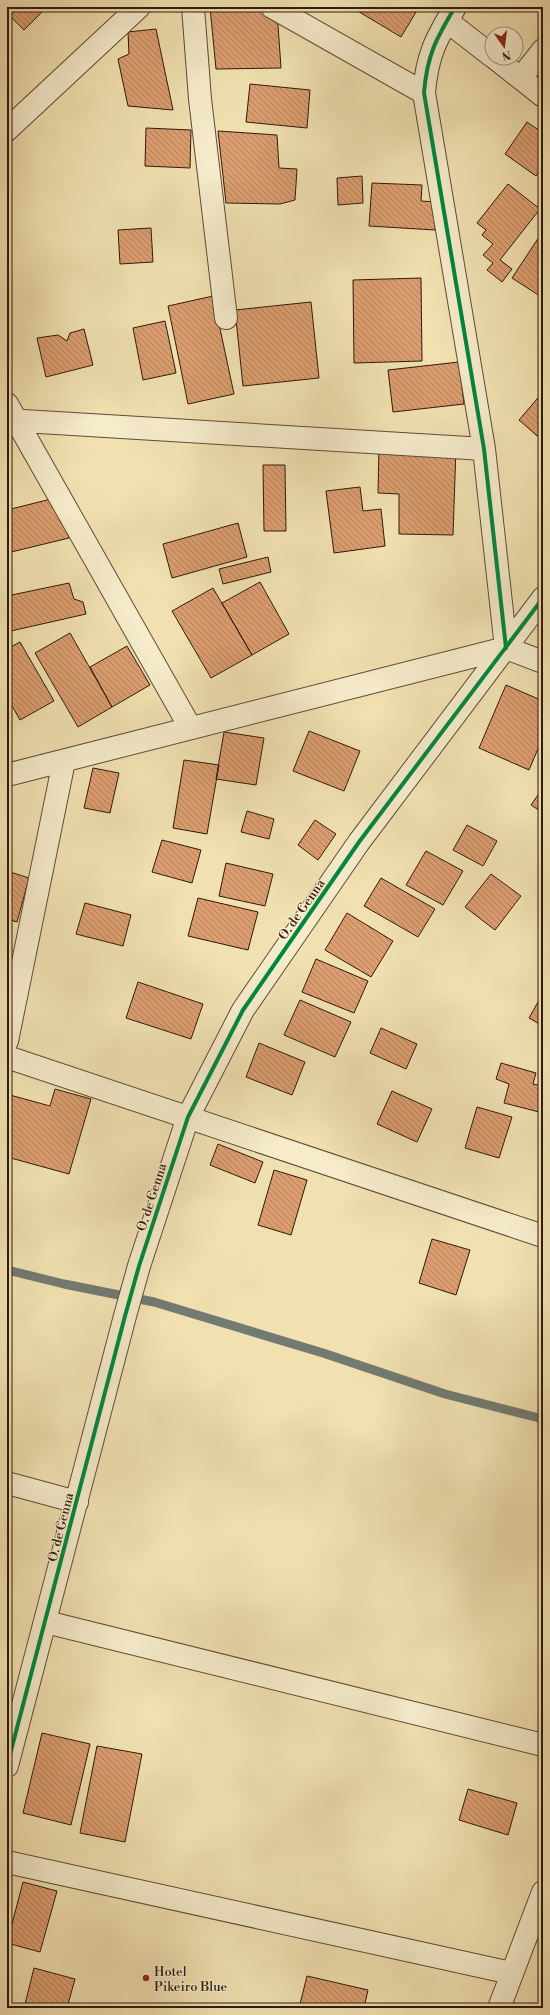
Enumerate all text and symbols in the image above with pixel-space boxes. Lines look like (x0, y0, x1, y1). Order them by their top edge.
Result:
north arrow (484, 26, 524, 66)
text: N (500, 47, 512, 63)
street label: O. de Genna (275, 876, 329, 943)
street label: O. de Genna (133, 1161, 171, 1233)
street label: O. de Genna (45, 1491, 77, 1563)
place label: Hotel Pikeiro Blue (154, 1964, 228, 1995)
marker: Hotel Pikeiro Blue (141, 1973, 151, 1983)

